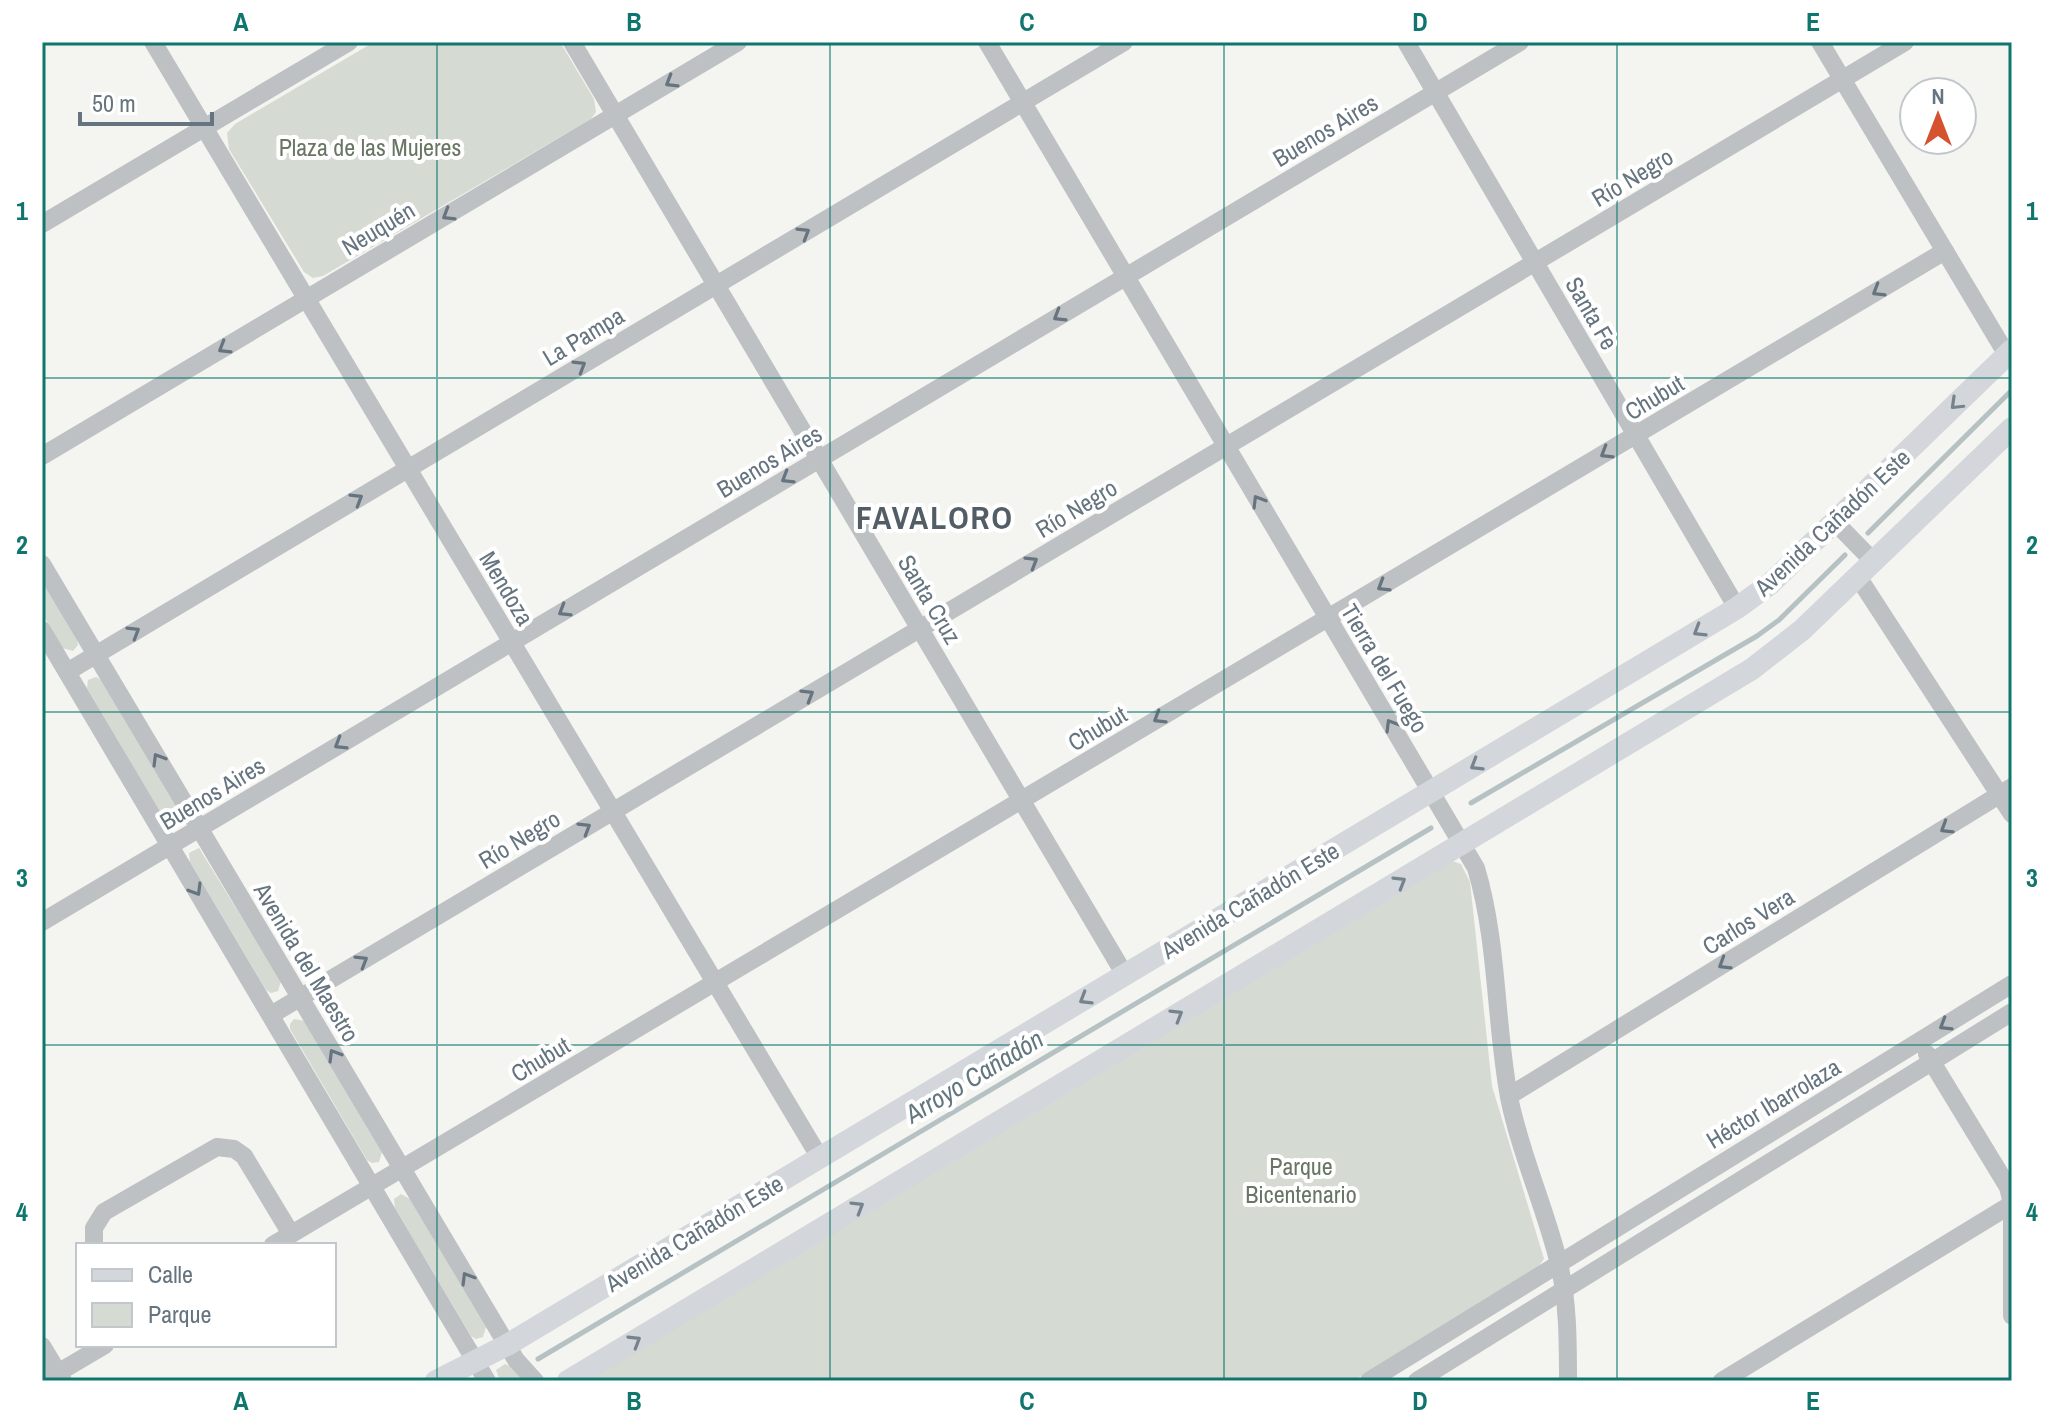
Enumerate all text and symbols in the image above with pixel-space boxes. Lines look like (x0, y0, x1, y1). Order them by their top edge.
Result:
text: A (233, 4, 249, 39)
text: B (626, 4, 642, 39)
text: C (1019, 4, 1035, 39)
text: D (1412, 4, 1428, 39)
text: E (1806, 4, 1820, 39)
one-way arrow (665, 72, 680, 88)
scale bar (80, 76, 212, 126)
north arrow (1898, 76, 1978, 156)
text: N (1931, 81, 1945, 111)
street label: Buenos Aires (1267, 86, 1383, 174)
text: 50 m (92, 87, 136, 119)
park label: Plaza de las Mujeres (279, 131, 461, 163)
street label: Río Negro (1585, 140, 1679, 214)
text: 1 (16, 193, 28, 228)
text: 1 (2026, 193, 2038, 228)
street label: Neuquén (336, 194, 420, 262)
one-way arrow (442, 205, 456, 221)
one-way arrow (795, 227, 810, 243)
street label: Santa Fe (1558, 271, 1626, 355)
one-way arrow (1872, 281, 1887, 297)
street label: La Pampa (536, 299, 630, 373)
one-way arrow (1053, 307, 1068, 322)
one-way arrow (218, 338, 233, 353)
one-way arrow (571, 360, 586, 376)
street label: Chubut (1619, 367, 1690, 427)
one-way arrow (1951, 395, 1965, 410)
street label: Buenos Aires (711, 417, 827, 505)
street label: Avenida Cañadón Este (1746, 441, 1917, 603)
one-way arrow (1600, 443, 1615, 459)
one-way arrow (781, 468, 796, 484)
street label: Río Negro (1029, 471, 1123, 545)
one-way arrow (348, 493, 363, 509)
one-way arrow (1252, 495, 1268, 510)
district label: FAVALORO (856, 496, 1014, 539)
text: 2 (16, 527, 28, 562)
text: 2 (2026, 527, 2038, 562)
street label: Mendoza (472, 545, 542, 631)
street label: Santa Cruz (891, 549, 969, 650)
one-way arrow (1023, 556, 1038, 572)
one-way arrow (1377, 576, 1392, 592)
street label: Tierra del Fuego (1334, 598, 1436, 738)
one-way arrow (558, 601, 573, 617)
one-way arrow (1693, 621, 1708, 637)
one-way arrow (125, 626, 140, 642)
one-way arrow (800, 689, 814, 705)
street label: Chubut (1062, 698, 1133, 758)
one-way arrow (1153, 709, 1168, 724)
one-way arrow (1385, 719, 1401, 733)
one-way arrow (334, 734, 349, 750)
street label: Buenos Aires (154, 749, 270, 837)
one-way arrow (152, 753, 168, 768)
one-way arrow (1470, 755, 1485, 770)
street label: Río Negro (472, 802, 566, 876)
one-way arrow (1940, 818, 1954, 833)
one-way arrow (576, 822, 591, 838)
street label: Avenida Cañadón Este (1154, 834, 1345, 966)
text: 3 (16, 860, 28, 895)
text: 3 (2026, 860, 2038, 895)
street label: Avenida del Maestro (246, 876, 367, 1047)
one-way arrow (1391, 876, 1406, 891)
street label: Carlos Vera (1696, 880, 1800, 962)
one-way arrow (186, 881, 202, 896)
one-way arrow (1718, 954, 1733, 969)
one-way arrow (353, 955, 368, 971)
one-way arrow (1079, 989, 1094, 1005)
one-way arrow (1168, 1010, 1183, 1025)
one-way arrow (1940, 1015, 1954, 1030)
water label: Arroyo Cañadón (898, 1021, 1050, 1131)
street label: Chubut (505, 1029, 576, 1089)
one-way arrow (328, 1049, 344, 1064)
street label: Héctor Ibarrolaza (1700, 1050, 1846, 1156)
park label: Parque Bicentenario (1245, 1150, 1357, 1210)
street label: Avenida Cañadón Este (598, 1167, 789, 1299)
text: 4 (16, 1194, 28, 1229)
text: 4 (2026, 1194, 2038, 1229)
one-way arrow (849, 1201, 864, 1217)
legend (76, 1243, 336, 1347)
text: Calle (148, 1258, 193, 1290)
one-way arrow (461, 1272, 477, 1287)
text: Parque (148, 1298, 211, 1330)
one-way arrow (626, 1335, 641, 1351)
text: A (233, 1383, 249, 1418)
text: B (626, 1383, 642, 1418)
text: C (1019, 1383, 1035, 1418)
text: D (1412, 1383, 1428, 1418)
text: E (1806, 1383, 1820, 1418)

